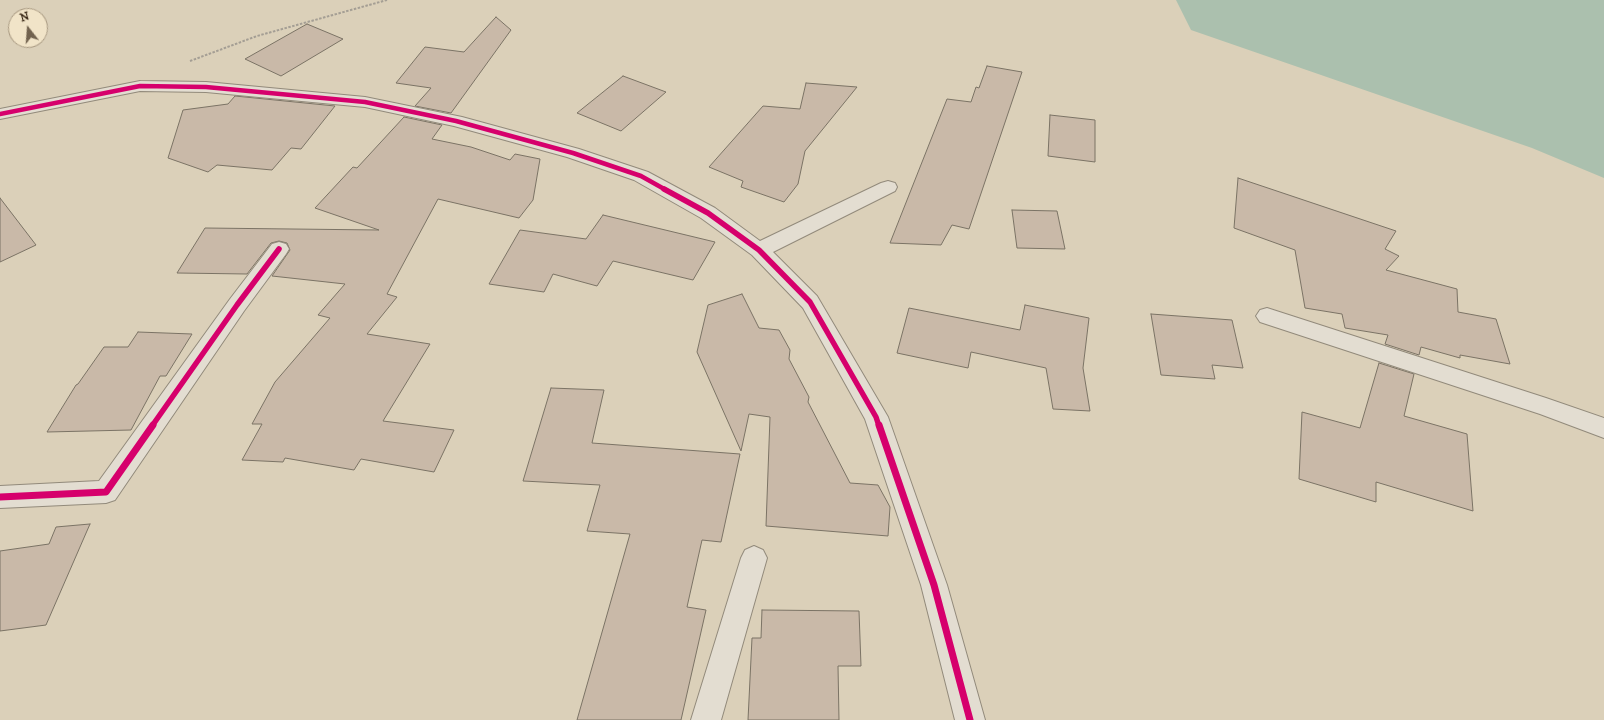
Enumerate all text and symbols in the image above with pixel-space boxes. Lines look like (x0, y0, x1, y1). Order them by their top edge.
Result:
north arrow (8, 8, 48, 48)
text: N (18, 9, 31, 25)

